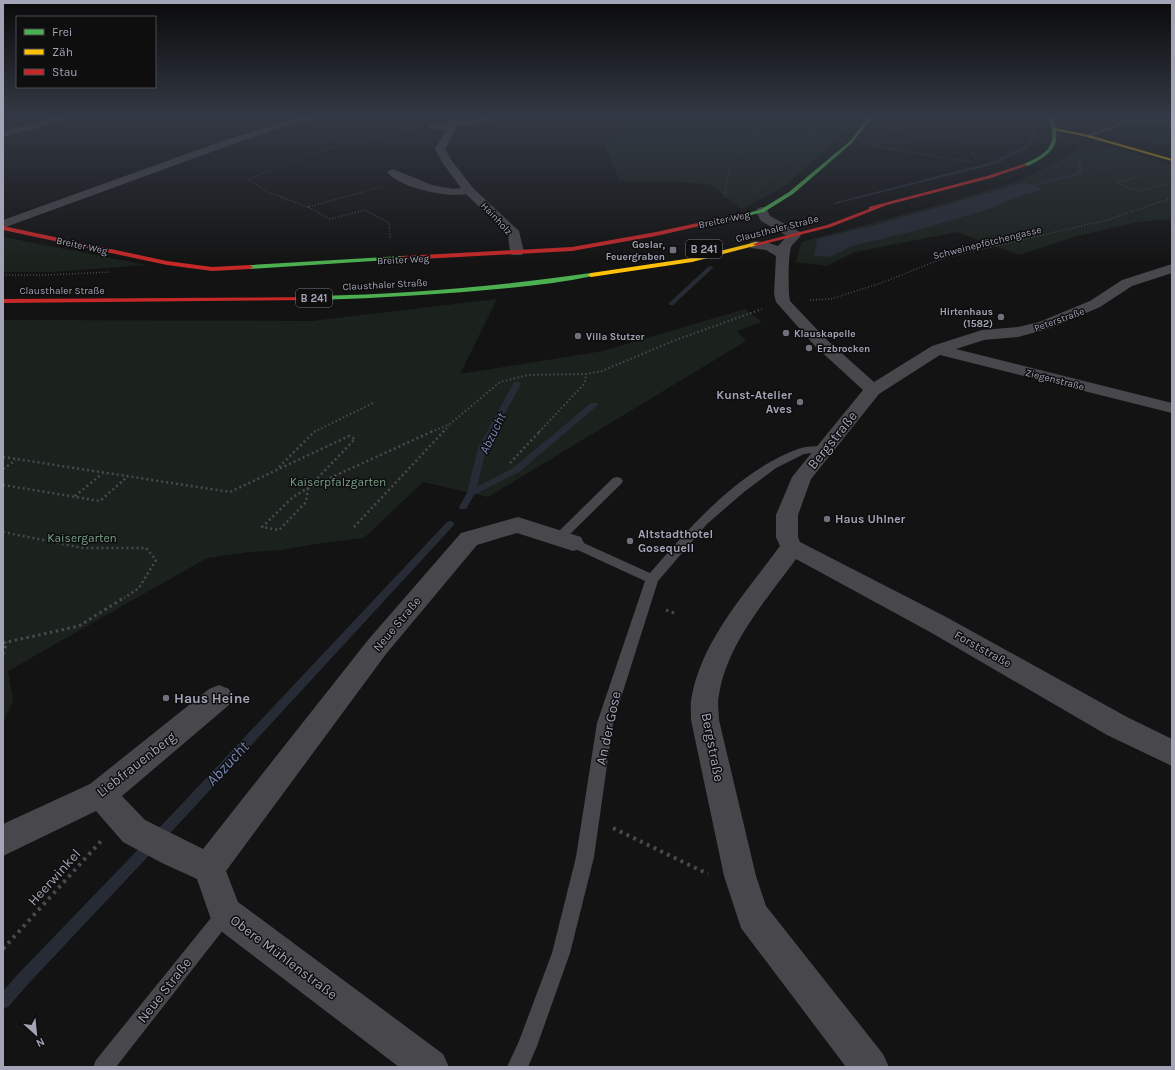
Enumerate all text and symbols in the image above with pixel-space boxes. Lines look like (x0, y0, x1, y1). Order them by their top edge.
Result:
legend (16, 16, 156, 88)
text: Frei (52, 25, 72, 39)
text: Zäh (52, 45, 73, 59)
text: Stau (52, 65, 78, 79)
street label: Hainholz (478, 200, 515, 238)
street label: Breiter Weg (697, 209, 751, 231)
street label: Clausthaler Straße (734, 213, 820, 245)
street label: Schweinepfötchengasse (932, 224, 1043, 262)
street label: Breiter Weg (55, 235, 109, 257)
place label: Goslar, Feuergraben (606, 239, 665, 263)
road number: B 241 (686, 240, 722, 258)
marker: Goslar, Feuergraben (668, 245, 678, 255)
street label: Breiter Weg (377, 253, 430, 267)
street label: Clausthaler Straße (342, 277, 428, 293)
street label: Clausthaler Straße (19, 285, 105, 297)
road number: B 241 (296, 289, 332, 307)
street label: Peterstraße (1033, 305, 1086, 335)
place label: Hirtenhaus (1582) (940, 306, 993, 330)
marker: Hirtenhaus (1582) (996, 312, 1006, 322)
marker: Klauskapelle (781, 328, 791, 338)
place label: Klauskapelle (794, 328, 856, 340)
marker: Villa Stutzer (573, 331, 583, 341)
place label: Villa Stutzer (586, 331, 645, 343)
marker: Erzbrocken (804, 343, 814, 353)
place label: Erzbrocken (817, 343, 870, 355)
street label: Ziegenstraße (1024, 367, 1085, 393)
place label: Kunst-Atelier Aves (716, 388, 792, 416)
marker: Kunst-Atelier Aves (795, 397, 805, 407)
street label: Bergstraße (804, 408, 861, 473)
water label: Abzucht (476, 410, 509, 456)
park label: Kaiserpfalzgarten (290, 475, 386, 489)
place label: Haus Uhlner (835, 512, 906, 526)
marker: Haus Uhlner (822, 514, 832, 524)
place label: Altstadthotel Gosequell (638, 527, 713, 555)
park label: Kaisergarten (47, 531, 117, 545)
marker: Altstadthotel Gosequell (625, 536, 635, 546)
street label: Neue Straße (370, 594, 424, 654)
street label: Forststraße (952, 628, 1014, 670)
place label: Haus Heine (174, 690, 250, 707)
street label: An der Gose (592, 690, 625, 767)
marker: Haus Heine (161, 693, 171, 703)
street label: Bergstraße (698, 711, 728, 783)
street label: Liebfrauenberg (93, 728, 179, 801)
water label: Abzucht (202, 737, 253, 789)
street label: Heerwinkel (24, 845, 84, 909)
street label: Obere Mühlenstraße (227, 912, 341, 1003)
street label: Neue Straße (134, 954, 195, 1026)
north arrow (16, 1014, 56, 1054)
text: N (34, 1035, 47, 1050)

